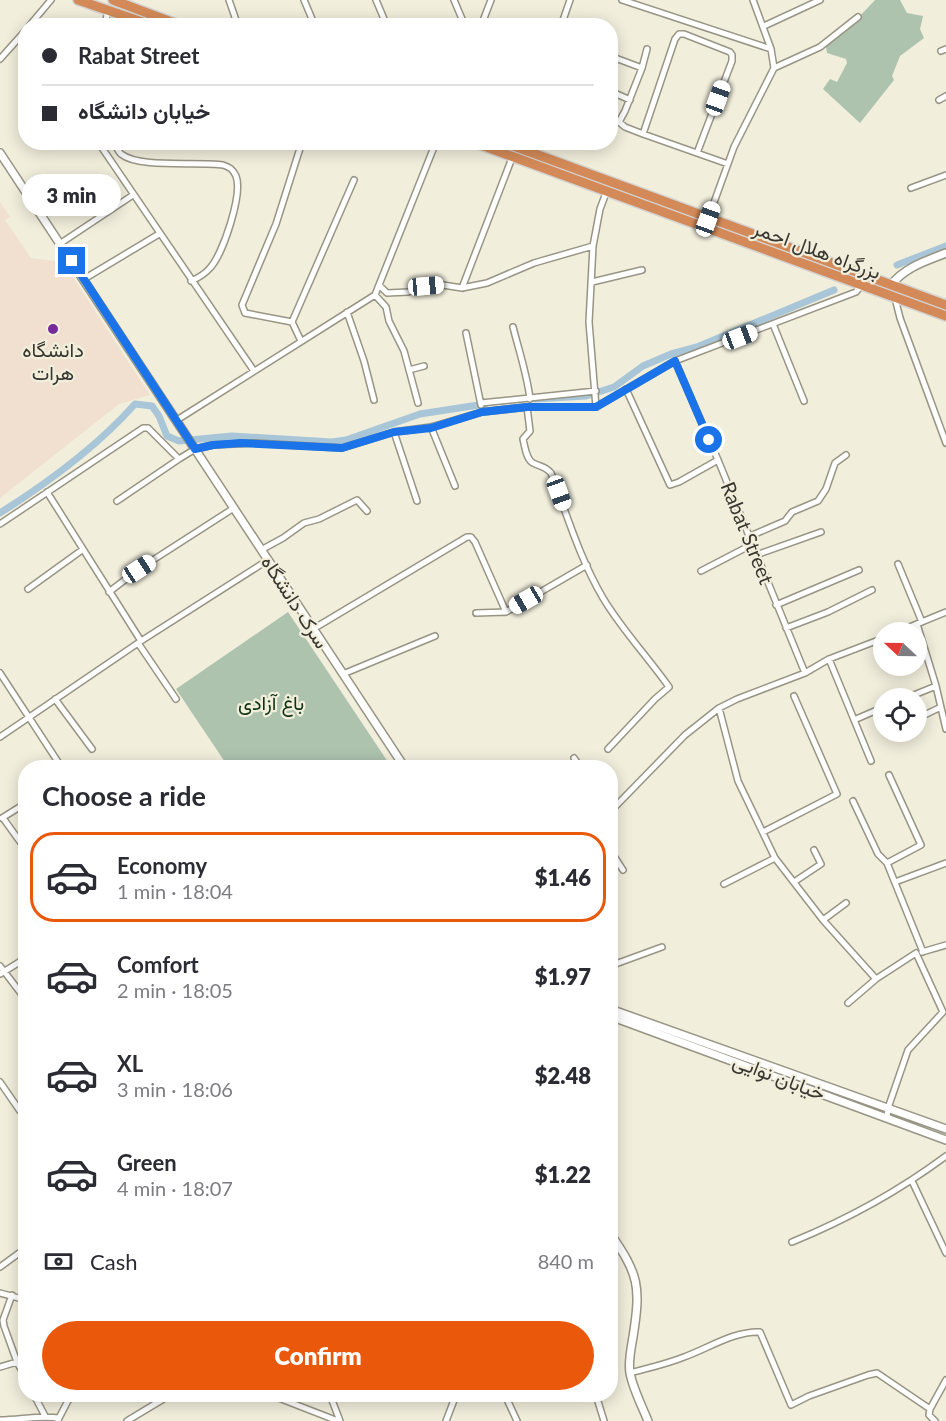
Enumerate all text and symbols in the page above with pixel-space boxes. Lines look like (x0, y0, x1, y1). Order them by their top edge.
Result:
text: Rabat Street (78, 42, 199, 69)
car (703, 78, 733, 118)
text: خیابان دانشگاه (78, 97, 210, 124)
callout: 3 min (22, 174, 122, 216)
text: 3 min (47, 183, 96, 207)
car (693, 199, 723, 239)
street label: بزرگراه هلال احمر (749, 215, 884, 285)
route end (58, 247, 85, 274)
car (407, 275, 445, 297)
marker: دانشگاه هرات (46, 322, 60, 336)
car (720, 322, 760, 352)
place label: دانشگاه هرات (22, 337, 84, 386)
route start (695, 426, 722, 453)
car (544, 473, 574, 513)
street label: Rabat Street (717, 478, 779, 587)
street label: سرک دانشگاه (255, 551, 335, 653)
car (119, 552, 159, 586)
car (506, 583, 546, 617)
north arrow (873, 622, 927, 676)
map controls (873, 622, 927, 742)
button: locate (873, 688, 927, 742)
park label: باغ آزادی (238, 690, 304, 717)
text: Choose a ride (42, 779, 206, 812)
icon: car (45, 850, 99, 904)
text: Economy (117, 852, 207, 879)
text: $1.46 (535, 864, 591, 891)
text: 1 min · 18:04 (117, 879, 233, 903)
icon: car (45, 949, 99, 1003)
text: Comfort (117, 951, 199, 978)
text: $1.97 (535, 963, 591, 990)
text: 2 min · 18:05 (117, 978, 233, 1002)
icon: car (45, 1048, 99, 1102)
street label: خیابان نوایی (729, 1048, 829, 1106)
text: XL (117, 1050, 143, 1077)
text: $2.48 (535, 1062, 591, 1089)
text: 3 min · 18:06 (117, 1077, 233, 1101)
icon: car (45, 1147, 99, 1201)
text: Green (117, 1149, 177, 1176)
text: $1.22 (535, 1161, 591, 1188)
text: 4 min · 18:07 (117, 1176, 233, 1200)
icon: cash (42, 1245, 75, 1278)
text: Cash (90, 1248, 137, 1275)
text: 840 m (538, 1249, 594, 1273)
button: Confirm (42, 1321, 594, 1390)

